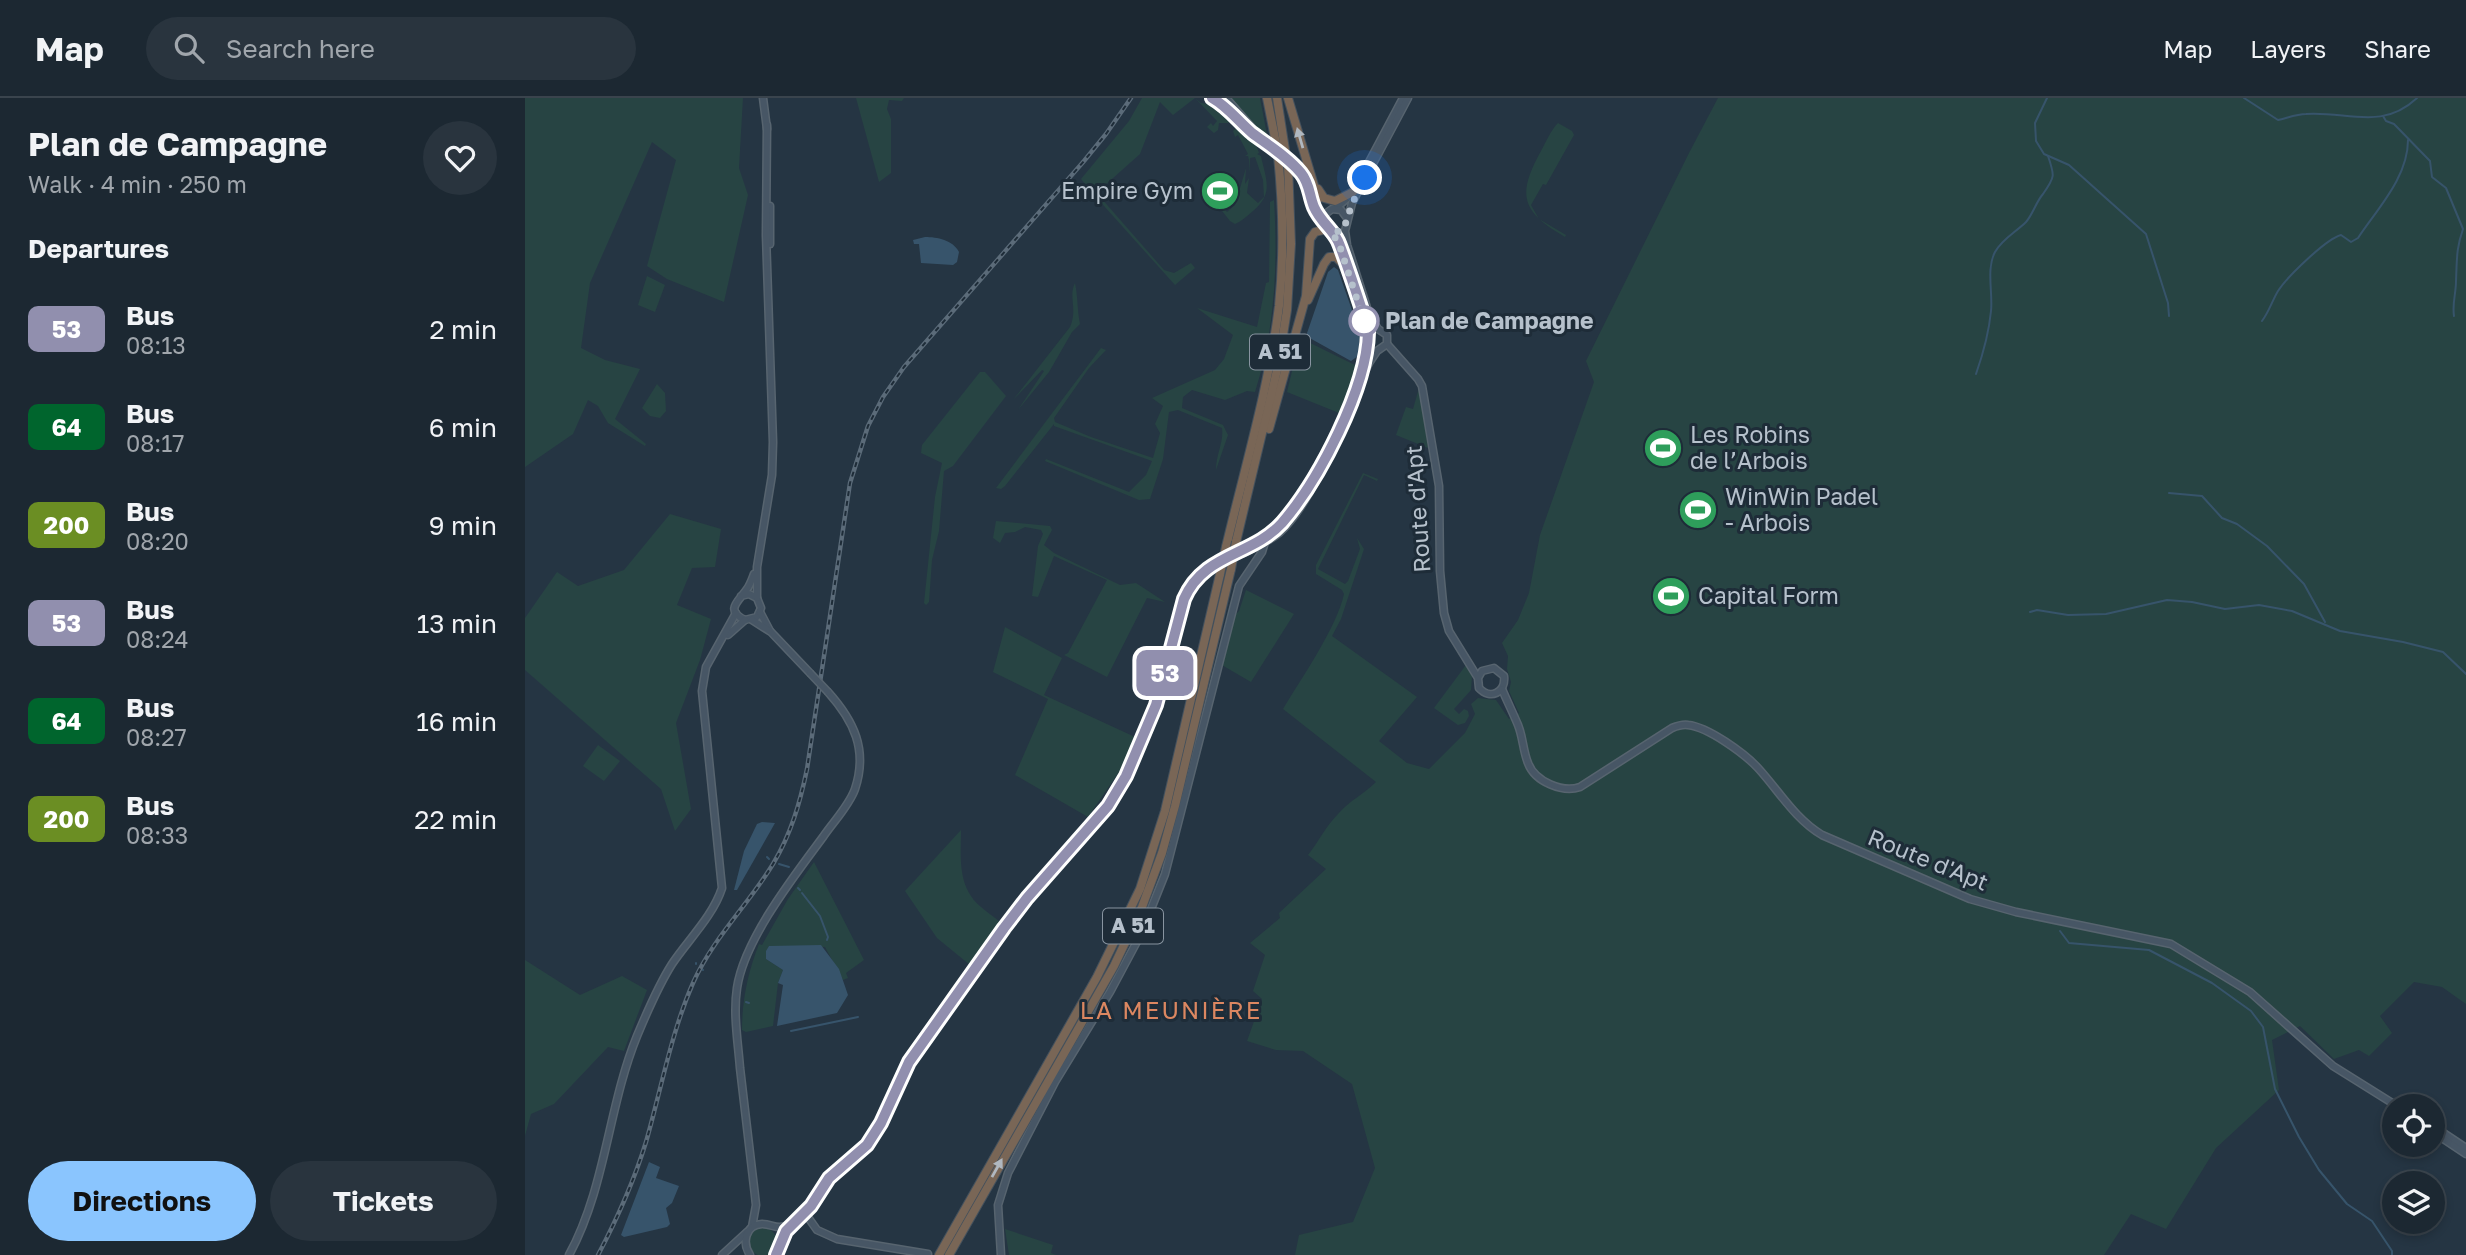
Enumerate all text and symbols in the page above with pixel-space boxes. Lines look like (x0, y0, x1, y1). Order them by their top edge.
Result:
search box (146, 17, 636, 80)
text: Map (35, 29, 104, 68)
icon: search (170, 29, 208, 67)
text: Search here (226, 33, 375, 64)
text: Map (2163, 34, 2212, 63)
text: Layers (2250, 34, 2326, 63)
text: Share (2364, 34, 2431, 63)
button: heart (423, 121, 497, 195)
text: Plan de Campagne (28, 124, 327, 163)
one-way arrow (1295, 127, 1305, 148)
your location (1347, 160, 1382, 195)
text: Walk · 4 min · 250 m (28, 170, 247, 198)
sports icon: Empire Gym (1199, 170, 1241, 212)
place label: Empire Gym (1061, 176, 1193, 204)
text: Departures (28, 233, 169, 264)
text: Bus (126, 300, 174, 331)
marker: Plan de Campagne (1349, 306, 1379, 336)
place label: Plan de Campagne (1385, 306, 1594, 334)
text: 53 (52, 314, 81, 343)
text: 2 min (429, 314, 497, 345)
text: 08:13 (126, 331, 186, 359)
road number: A 51 (1250, 334, 1310, 370)
text: Bus (126, 398, 174, 429)
text: 64 (51, 412, 82, 441)
text: 6 min (429, 412, 497, 443)
place label: Les Robins de l’Arbois (1690, 420, 1810, 474)
sports icon: Les Robins de l’Arbois (1642, 427, 1684, 469)
text: 08:17 (126, 429, 185, 457)
street label: Route d'Apt (1399, 444, 1435, 574)
place label: WinWin Padel - Arbois (1725, 482, 1878, 536)
sports icon: WinWin Padel - Arbois (1677, 489, 1719, 531)
text: Bus (126, 496, 174, 527)
text: 200 (44, 510, 89, 539)
text: 9 min (429, 510, 497, 541)
text: 08:20 (126, 527, 189, 555)
sports icon: Capital Form (1650, 575, 1692, 617)
place label: Capital Form (1698, 581, 1839, 609)
text: Bus (126, 594, 174, 625)
text: 53 (52, 608, 81, 637)
text: 13 min (417, 608, 497, 639)
text: 08:24 (126, 625, 189, 653)
line badge: 53 (1133, 650, 1197, 696)
text: 53 (1150, 658, 1180, 687)
text: Bus (126, 692, 174, 723)
text: 64 (51, 706, 82, 735)
text: 16 min (416, 706, 497, 737)
text: 08:27 (126, 723, 187, 751)
text: Bus (126, 790, 174, 821)
text: 200 (44, 804, 89, 833)
text: 22 min (414, 804, 497, 835)
text: 08:33 (126, 821, 188, 849)
street label: Route d'Apt (1864, 822, 1993, 896)
road number: A 51 (1103, 908, 1163, 944)
district label: LA MEUNIÈRE (1080, 995, 1262, 1024)
map controls (2382, 1094, 2445, 1234)
button: locate (2382, 1094, 2445, 1157)
one-way arrow (991, 1159, 1003, 1178)
button: Directions (28, 1161, 256, 1241)
button: Tickets (270, 1161, 497, 1241)
button: layers (2382, 1171, 2445, 1234)

